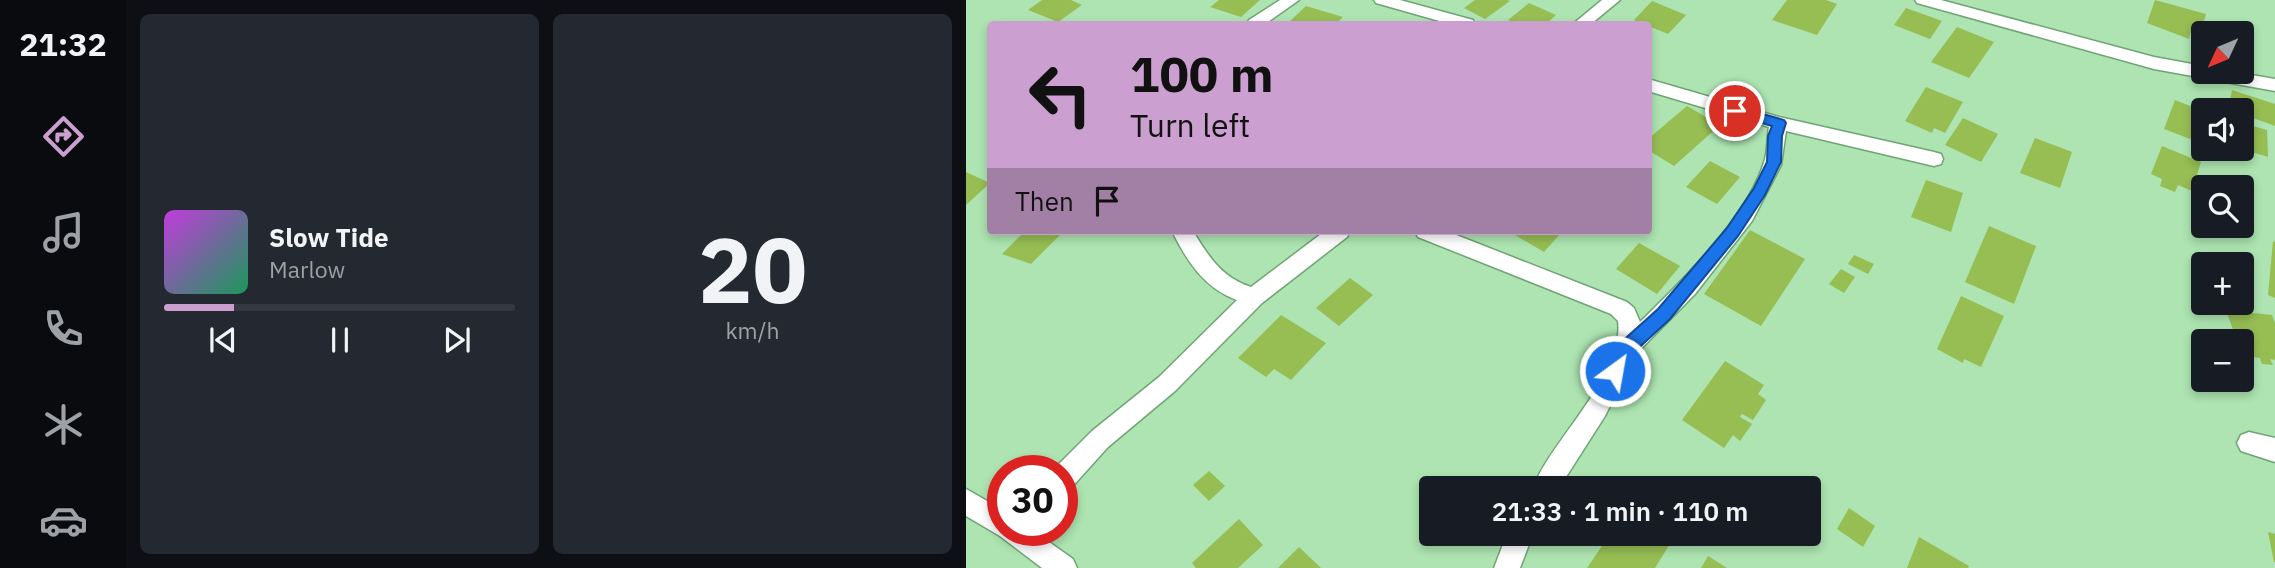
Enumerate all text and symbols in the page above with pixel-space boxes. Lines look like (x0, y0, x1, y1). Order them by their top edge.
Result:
north arrow (2191, 21, 2254, 84)
map controls (2191, 21, 2254, 392)
text: 21:32 (19, 23, 107, 65)
text: 100 m (1130, 42, 1274, 105)
icon: left (1015, 49, 1106, 140)
pin (1705, 81, 1765, 141)
icon: arrive (1716, 92, 1754, 130)
button: sound (2191, 98, 2254, 161)
text: Turn left (1130, 104, 1250, 146)
icon: directions (39, 112, 88, 161)
button: search (2191, 175, 2254, 238)
icon: arrive (1088, 182, 1126, 220)
text: Then (1015, 184, 1074, 218)
icon: music (39, 208, 88, 257)
text: 20 (698, 210, 807, 328)
text: Slow Tide (269, 220, 389, 254)
button: + (2191, 252, 2254, 315)
text: Marlow (269, 254, 345, 284)
icon: phone (39, 304, 88, 353)
text: km/h (725, 315, 780, 345)
icon: previous (204, 321, 242, 359)
icon: pause (321, 321, 359, 359)
icon: next (438, 321, 476, 359)
button: − (2191, 329, 2254, 392)
position arrow (1578, 334, 1652, 408)
icon: climate (39, 400, 88, 449)
speed limit sign: 30 (987, 455, 1078, 546)
text: 21:33 · 1 min · 110 m (1492, 494, 1748, 528)
icon: car (39, 496, 88, 545)

